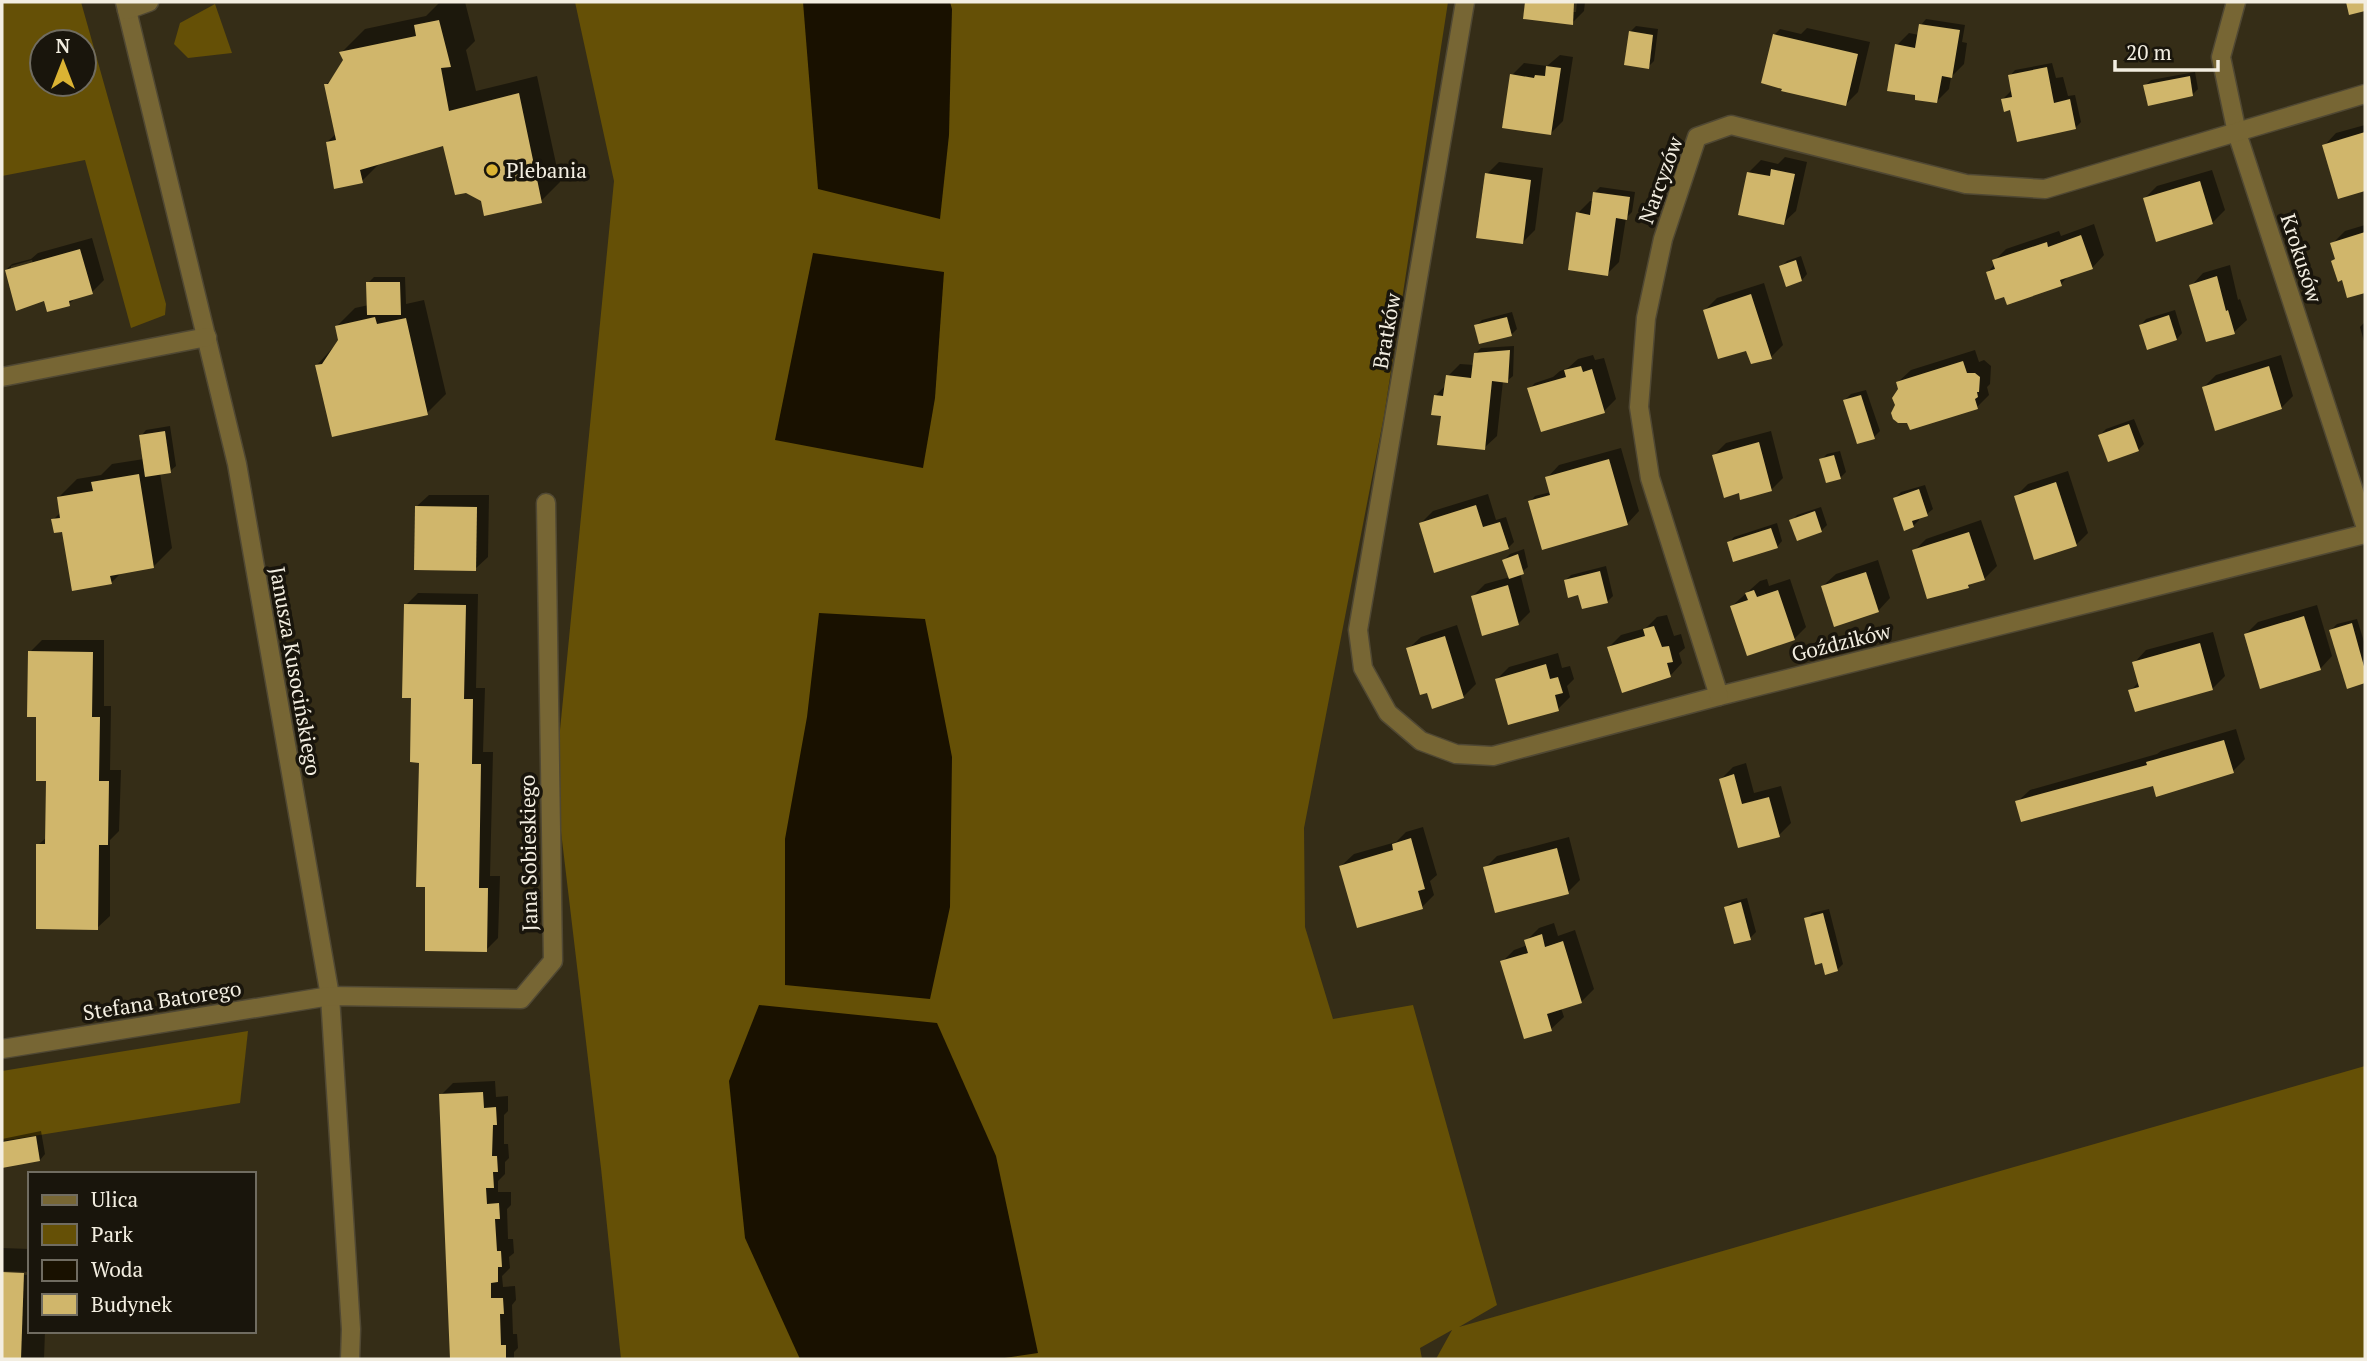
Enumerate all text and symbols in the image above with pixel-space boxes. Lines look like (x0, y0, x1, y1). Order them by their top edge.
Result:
north arrow (28, 28, 98, 98)
scale bar (2115, 28, 2218, 72)
text: N (56, 33, 71, 58)
text: 20 m (2126, 38, 2172, 66)
street label: Narcyzów (1631, 132, 1689, 227)
place label: Plebania (506, 156, 587, 184)
marker: Plebania (484, 162, 500, 178)
street label: Krokusów (2274, 210, 2330, 307)
street label: Bratków (1366, 290, 1407, 371)
street label: Janusza Kusocińskiego (264, 564, 328, 778)
street label: Goździków (1788, 616, 1894, 668)
street label: Jana Sobieskiego (513, 774, 543, 932)
street label: Stefana Batorego (81, 974, 243, 1026)
legend (28, 1172, 256, 1333)
text: Ulica (91, 1185, 139, 1213)
text: Park (91, 1220, 133, 1248)
text: Woda (91, 1255, 144, 1283)
text: Budynek (91, 1290, 172, 1318)

